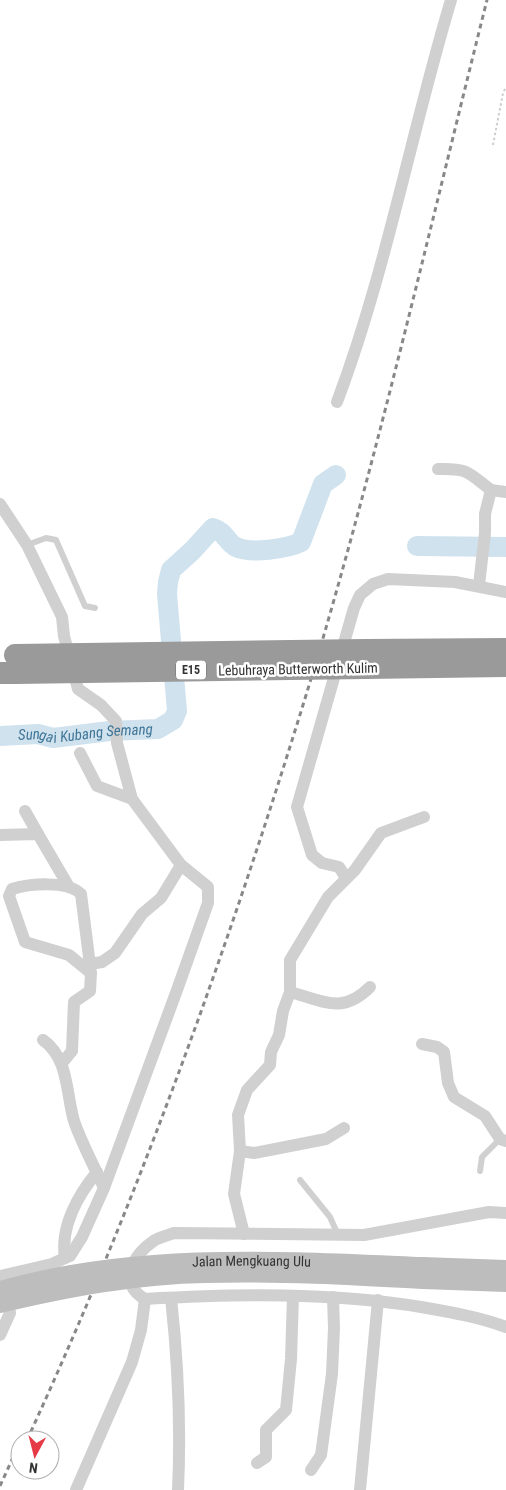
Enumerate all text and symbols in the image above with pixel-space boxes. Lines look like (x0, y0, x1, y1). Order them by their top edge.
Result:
road number: E15 (176, 660, 206, 680)
street label: Lebuhraya Butterworth Kulim (218, 660, 378, 678)
water label: Sungai Kubang Semang (18, 720, 153, 747)
street label: Jalan Mengkuang Ulu (192, 1253, 311, 1270)
north arrow (10, 1430, 60, 1480)
text: N (28, 1459, 39, 1476)

